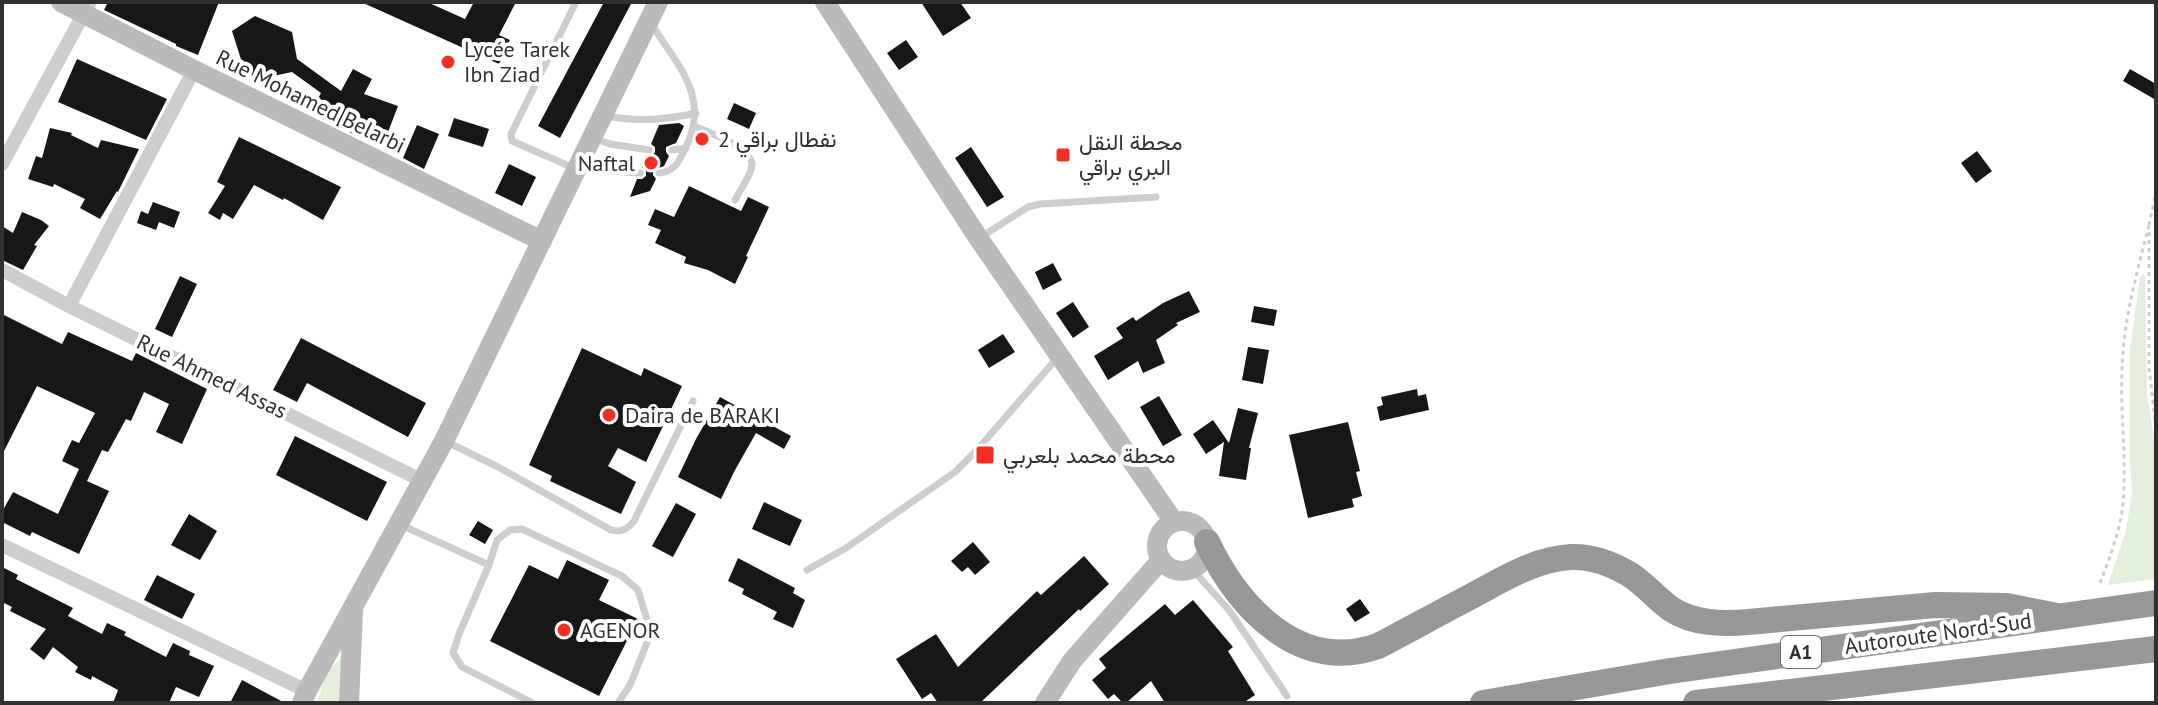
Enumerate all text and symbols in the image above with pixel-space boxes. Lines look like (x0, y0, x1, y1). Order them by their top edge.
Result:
place label: Lycée Tarek Ibn Ziad (464, 35, 570, 88)
street label: Rue Mohamed Belarbi (212, 43, 410, 159)
marker: Lycée Tarek Ibn Ziad (439, 53, 457, 71)
place label: نفطال براقي 2 (718, 125, 837, 158)
place label: محطة النقل البري براقي (1079, 128, 1182, 186)
marker: نفطال براقي 2 (693, 130, 711, 148)
marker: محطة النقل البري براقي (1054, 146, 1072, 164)
place label: Naftal (578, 149, 636, 177)
marker: Naftal (642, 154, 660, 172)
street label: Rue Ahmed Assas (132, 328, 292, 424)
place label: Daira de BARAKI (625, 401, 780, 429)
marker: Daira de BARAKI (600, 406, 618, 424)
place label: محطة محمد بلعربي (1003, 441, 1176, 474)
marker: محطة محمد بلعربي (974, 444, 996, 466)
street label: Autoroute Nord-Sud (1843, 606, 2033, 660)
place label: AGENOR (580, 616, 661, 644)
marker: AGENOR (555, 621, 573, 639)
road number: A1 (1781, 636, 1821, 668)

